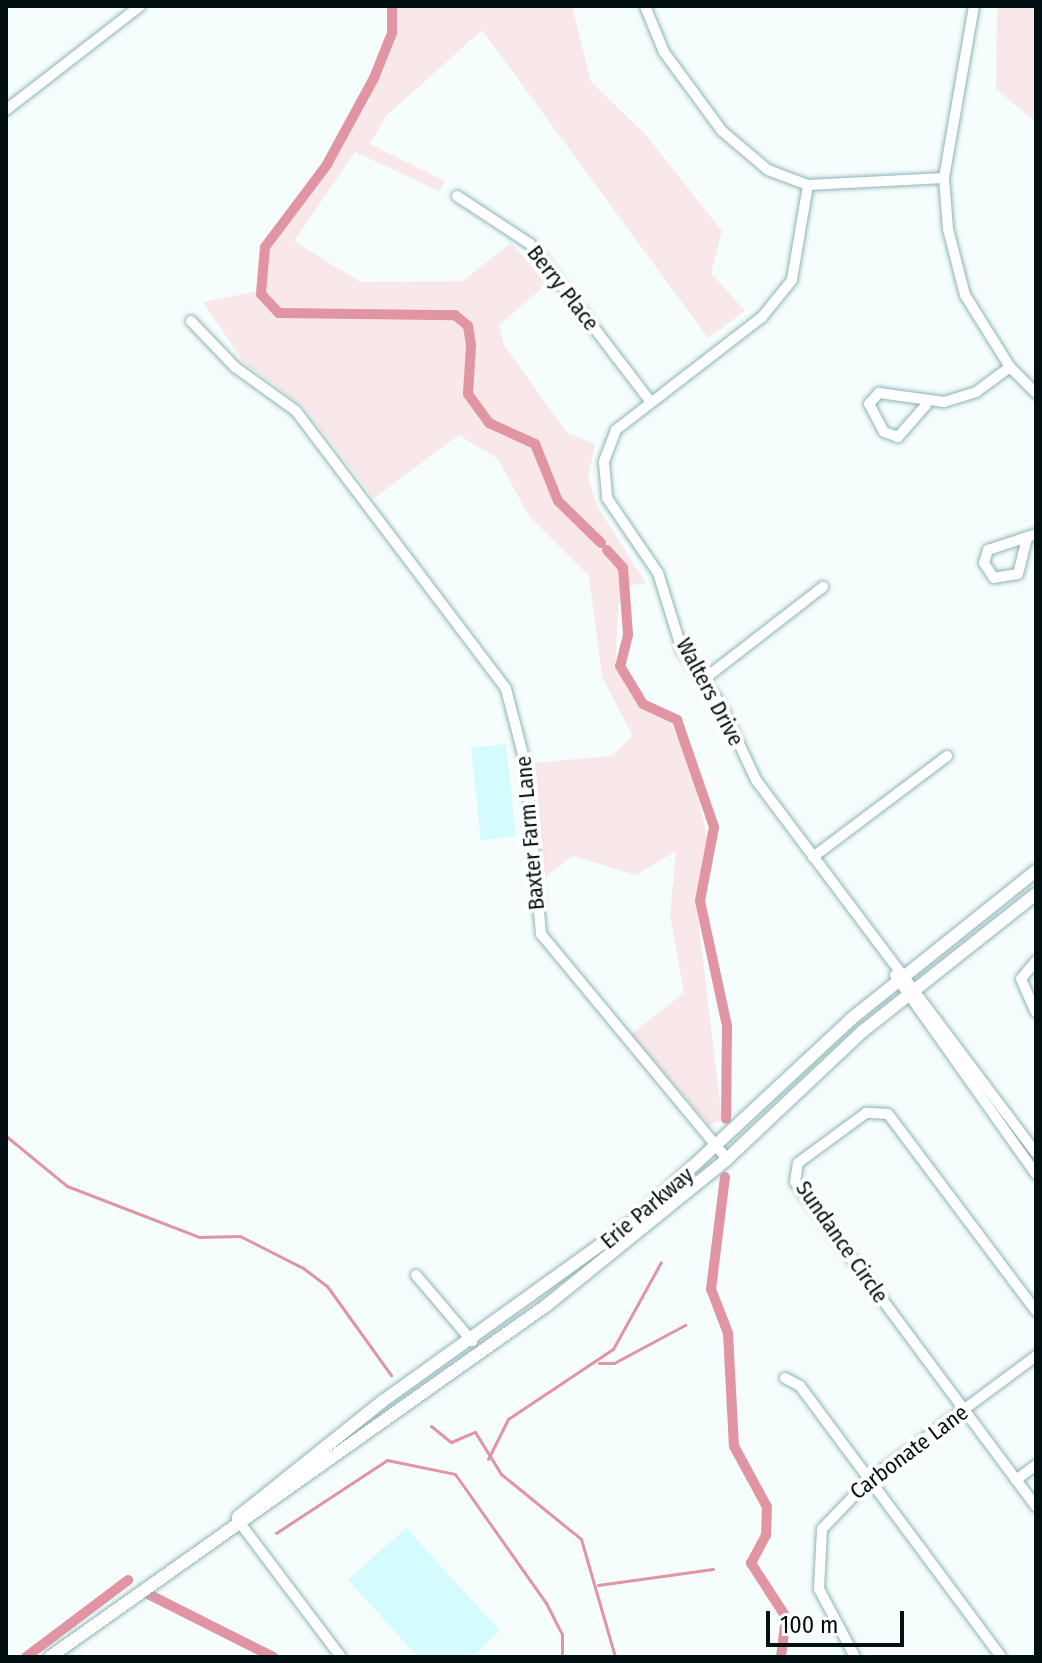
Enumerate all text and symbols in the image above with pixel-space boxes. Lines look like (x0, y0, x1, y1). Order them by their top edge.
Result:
street label: Berry Place (522, 240, 604, 336)
street label: Walters Drive (671, 634, 749, 750)
street label: Baxter Farm Lane (510, 755, 550, 911)
street label: Erie Parkway (595, 1162, 699, 1254)
street label: Sundance Circle (790, 1176, 894, 1308)
street label: Carbonate Lane (845, 1399, 973, 1505)
scale bar (770, 1595, 908, 1645)
text: 100 m (780, 1611, 838, 1639)

